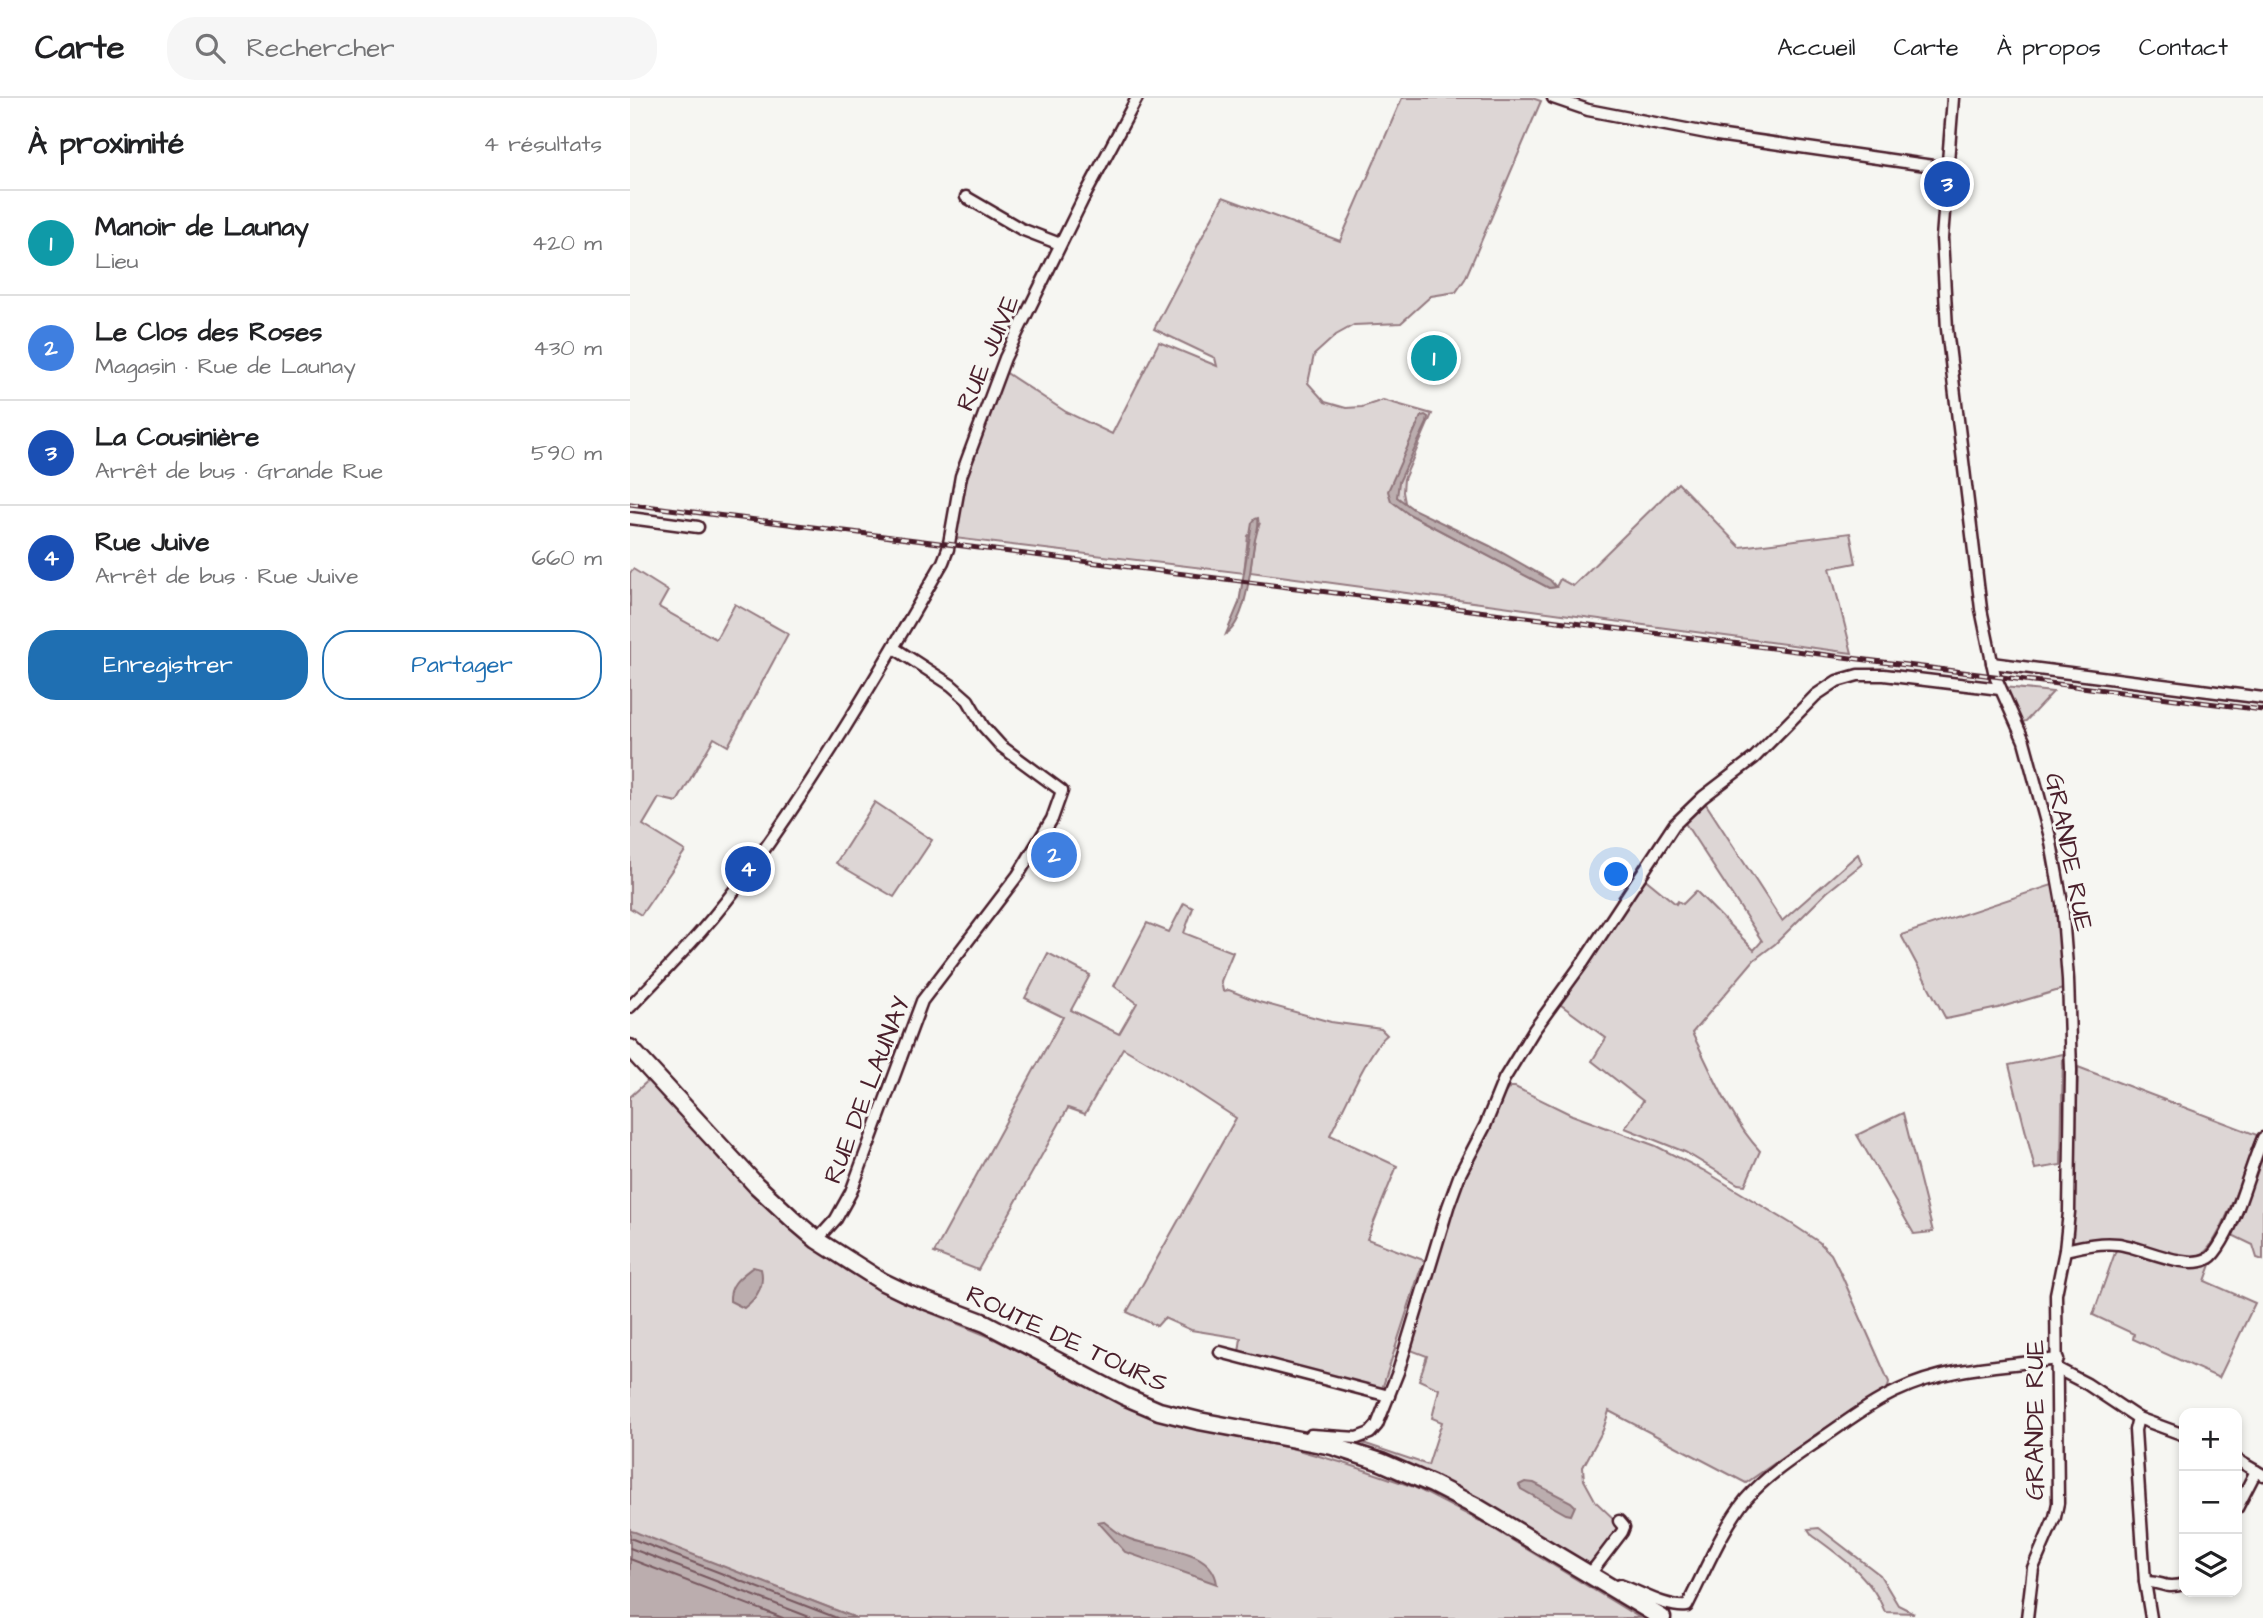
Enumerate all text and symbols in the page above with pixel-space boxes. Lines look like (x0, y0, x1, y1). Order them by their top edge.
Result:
search box (167, 17, 657, 80)
text: Carte (35, 25, 125, 71)
icon: search (191, 29, 229, 67)
text: Rechercher (247, 30, 395, 66)
text: Accueil (1777, 31, 1856, 65)
text: Carte (1894, 31, 1959, 65)
text: À propos (1997, 31, 2101, 65)
text: Contact (2139, 31, 2228, 65)
text: À proximité (28, 123, 184, 165)
text: 4 résultats (483, 128, 602, 160)
pin: 3 (1924, 158, 1970, 210)
text: Manoir de Launay (95, 209, 309, 245)
text: 1 (50, 227, 52, 259)
text: 420 m (532, 227, 602, 259)
text: Lieu (95, 245, 139, 277)
street label: RUE JUIVE (947, 289, 1029, 417)
text: Le Clos des Roses (95, 314, 322, 350)
text: 2 (44, 332, 58, 364)
text: 430 m (533, 332, 602, 364)
pin: 1 (1411, 332, 1457, 384)
text: Magasin · Rue de Launay (95, 350, 356, 382)
text: La Cousinière (95, 419, 259, 455)
text: 3 (45, 437, 57, 469)
text: 590 m (531, 437, 602, 469)
text: Arrêt de bus · Grande Rue (95, 455, 383, 487)
text: Rue Juive (95, 524, 210, 560)
text: 4 (43, 542, 59, 574)
text: 660 m (532, 542, 602, 574)
text: Arrêt de bus · Rue Juive (95, 560, 359, 592)
button: Enregistrer (28, 630, 308, 700)
button: Partager (322, 630, 602, 700)
street label: GRANDE RUE (2036, 770, 2102, 934)
pin: 2 (1031, 829, 1077, 881)
pin: 4 (725, 843, 771, 895)
your location (1599, 857, 1633, 891)
street label: RUE DE LAUNAY (815, 991, 919, 1189)
street label: ROUTE DE TOURS (960, 1276, 1174, 1402)
street label: GRANDE RUE (2017, 1340, 2053, 1500)
map controls (2179, 1408, 2242, 1597)
button: + (2179, 1408, 2242, 1471)
button: − (2179, 1471, 2242, 1534)
button: layers (2179, 1534, 2242, 1597)

